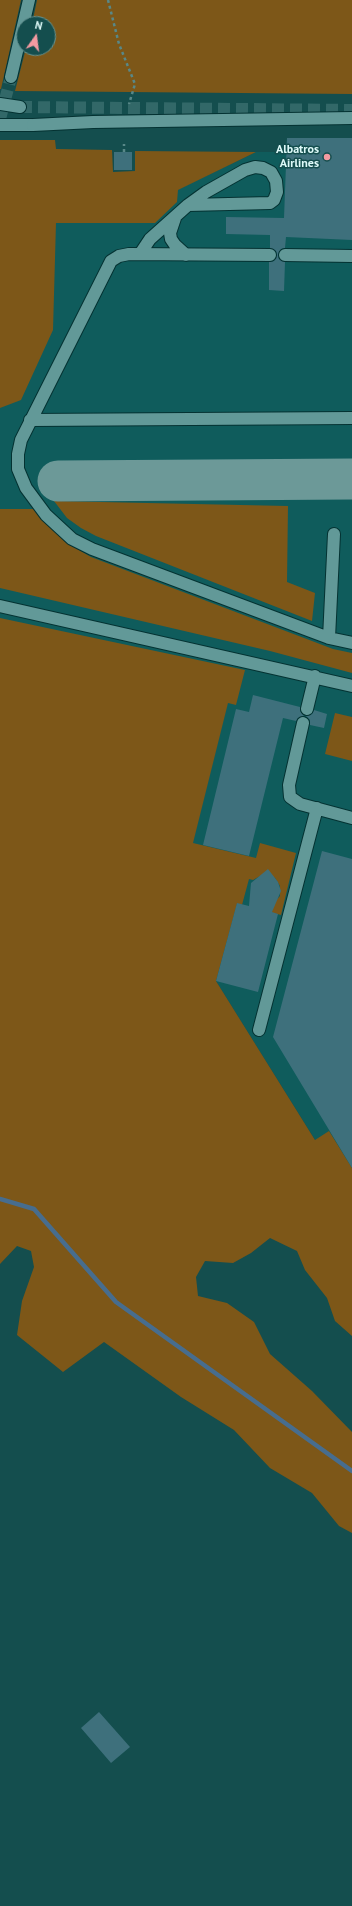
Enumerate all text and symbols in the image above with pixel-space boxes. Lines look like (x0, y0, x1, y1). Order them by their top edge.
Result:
north arrow (16, 16, 56, 56)
text: N (33, 18, 44, 33)
place label: Albatros Airlines (276, 143, 319, 171)
marker: Albatros Airlines (322, 152, 332, 162)

